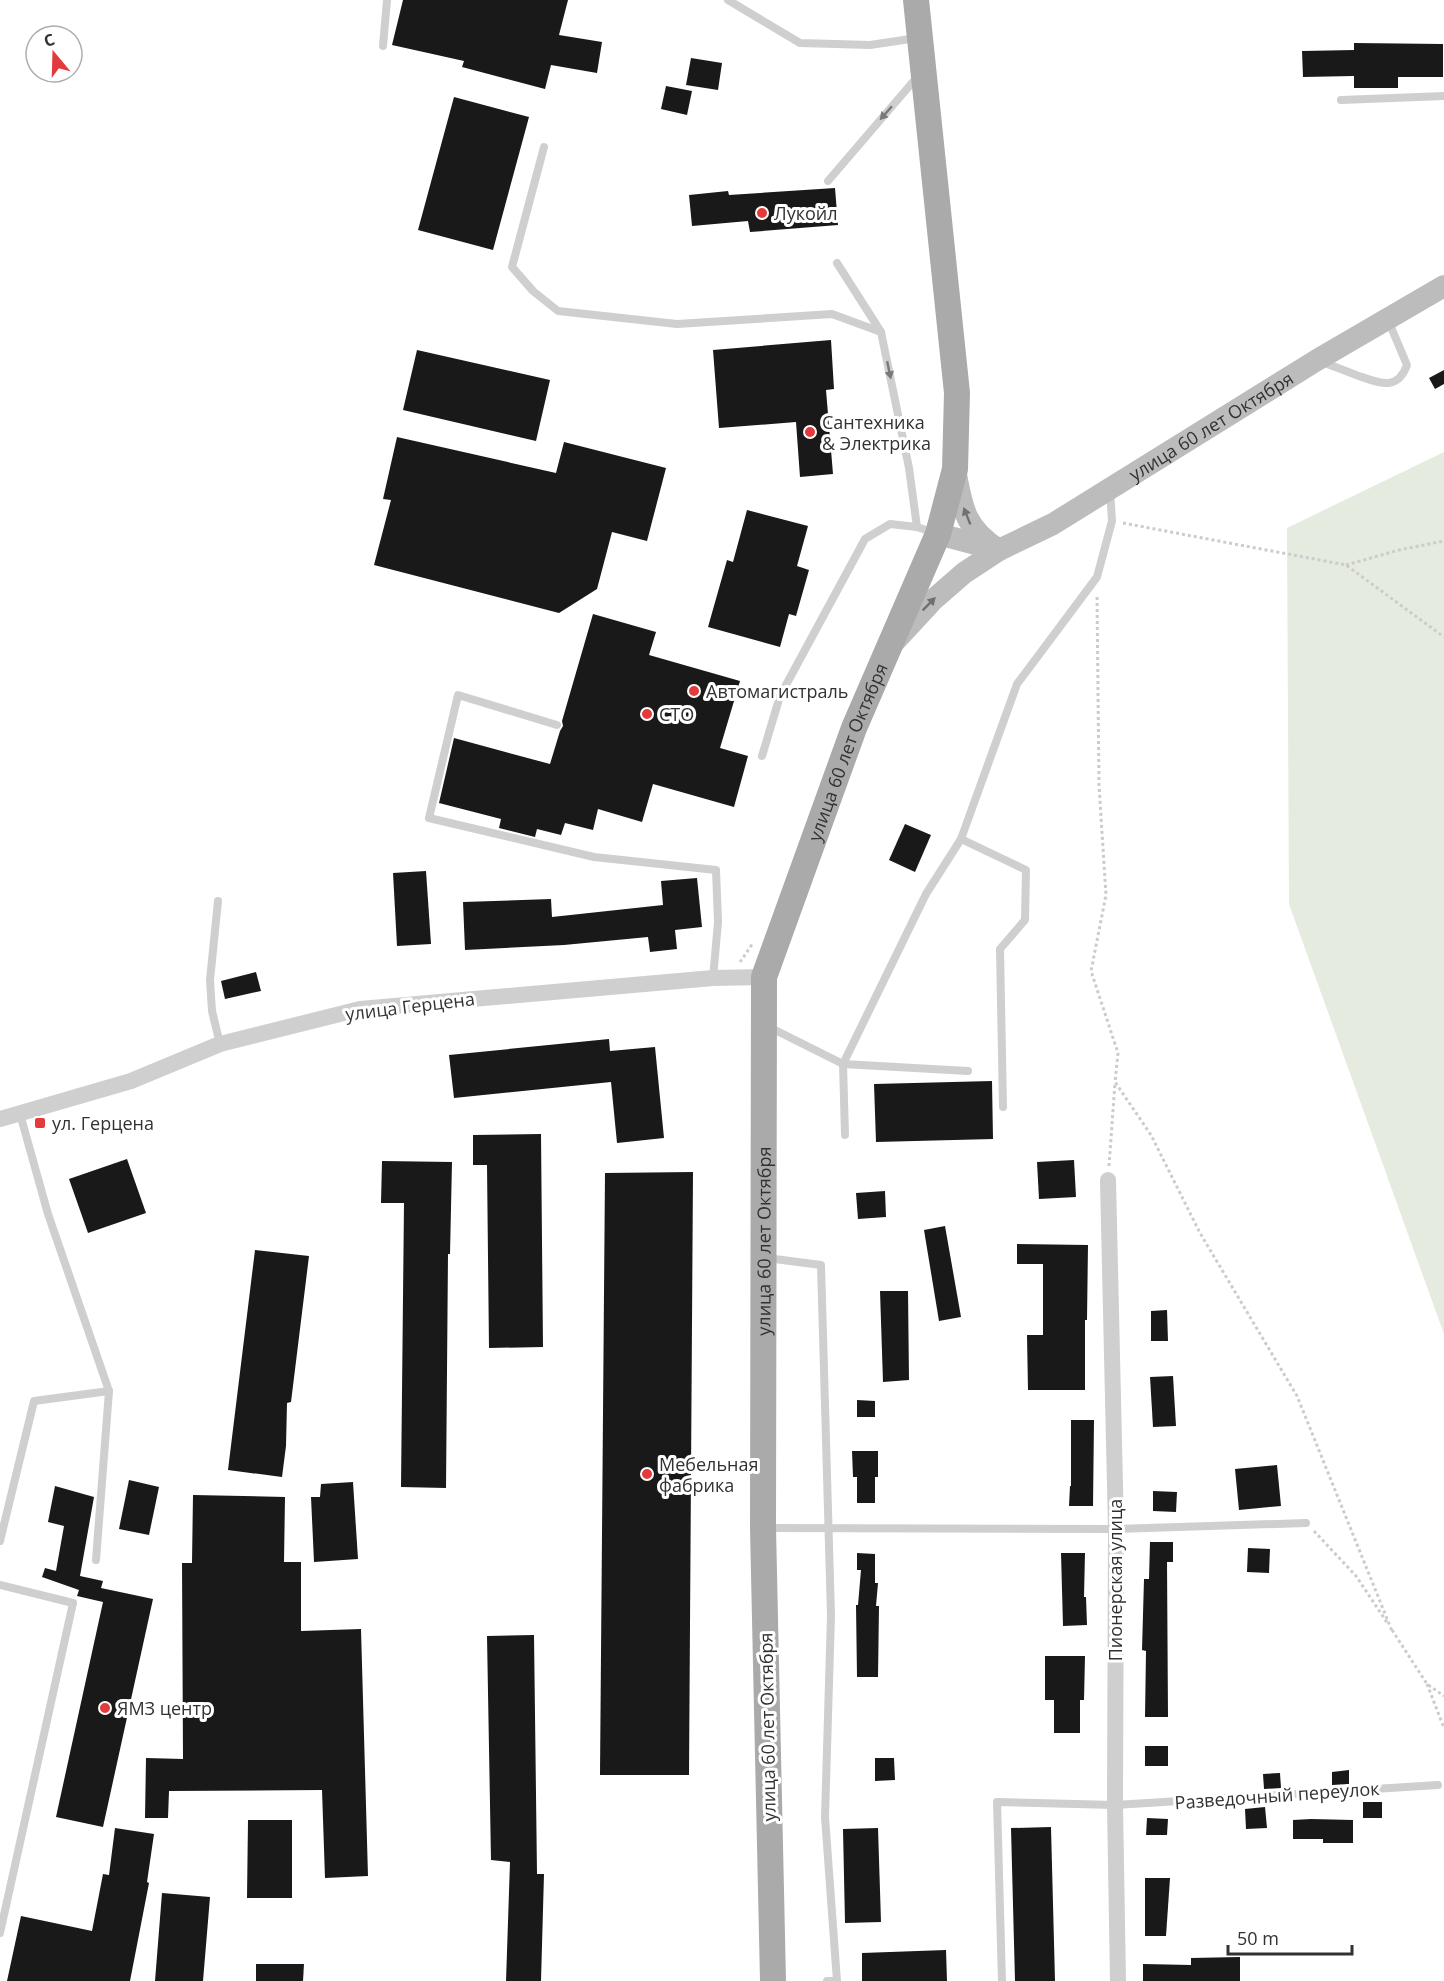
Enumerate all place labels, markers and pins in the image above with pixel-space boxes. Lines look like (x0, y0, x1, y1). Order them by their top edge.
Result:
place label: Лукойл (774, 201, 838, 225)
marker: Лукойл (755, 206, 769, 220)
place label: Сантехника & Электрика (822, 410, 931, 455)
marker: Сантехника & Электрика (803, 425, 817, 439)
place label: Автомагистраль (706, 679, 848, 703)
marker: Автомагистраль (687, 684, 701, 698)
place label: СТО (659, 702, 694, 726)
marker: СТО (640, 707, 654, 721)
place label: ул. Герцена (52, 1111, 154, 1135)
marker: ул. Герцена (33, 1116, 47, 1130)
place label: Мебельная фабрика (659, 1452, 758, 1497)
marker: Мебельная фабрика (640, 1467, 654, 1481)
place label: ЯМЗ центр (117, 1696, 212, 1720)
marker: ЯМЗ центр (98, 1701, 112, 1715)

